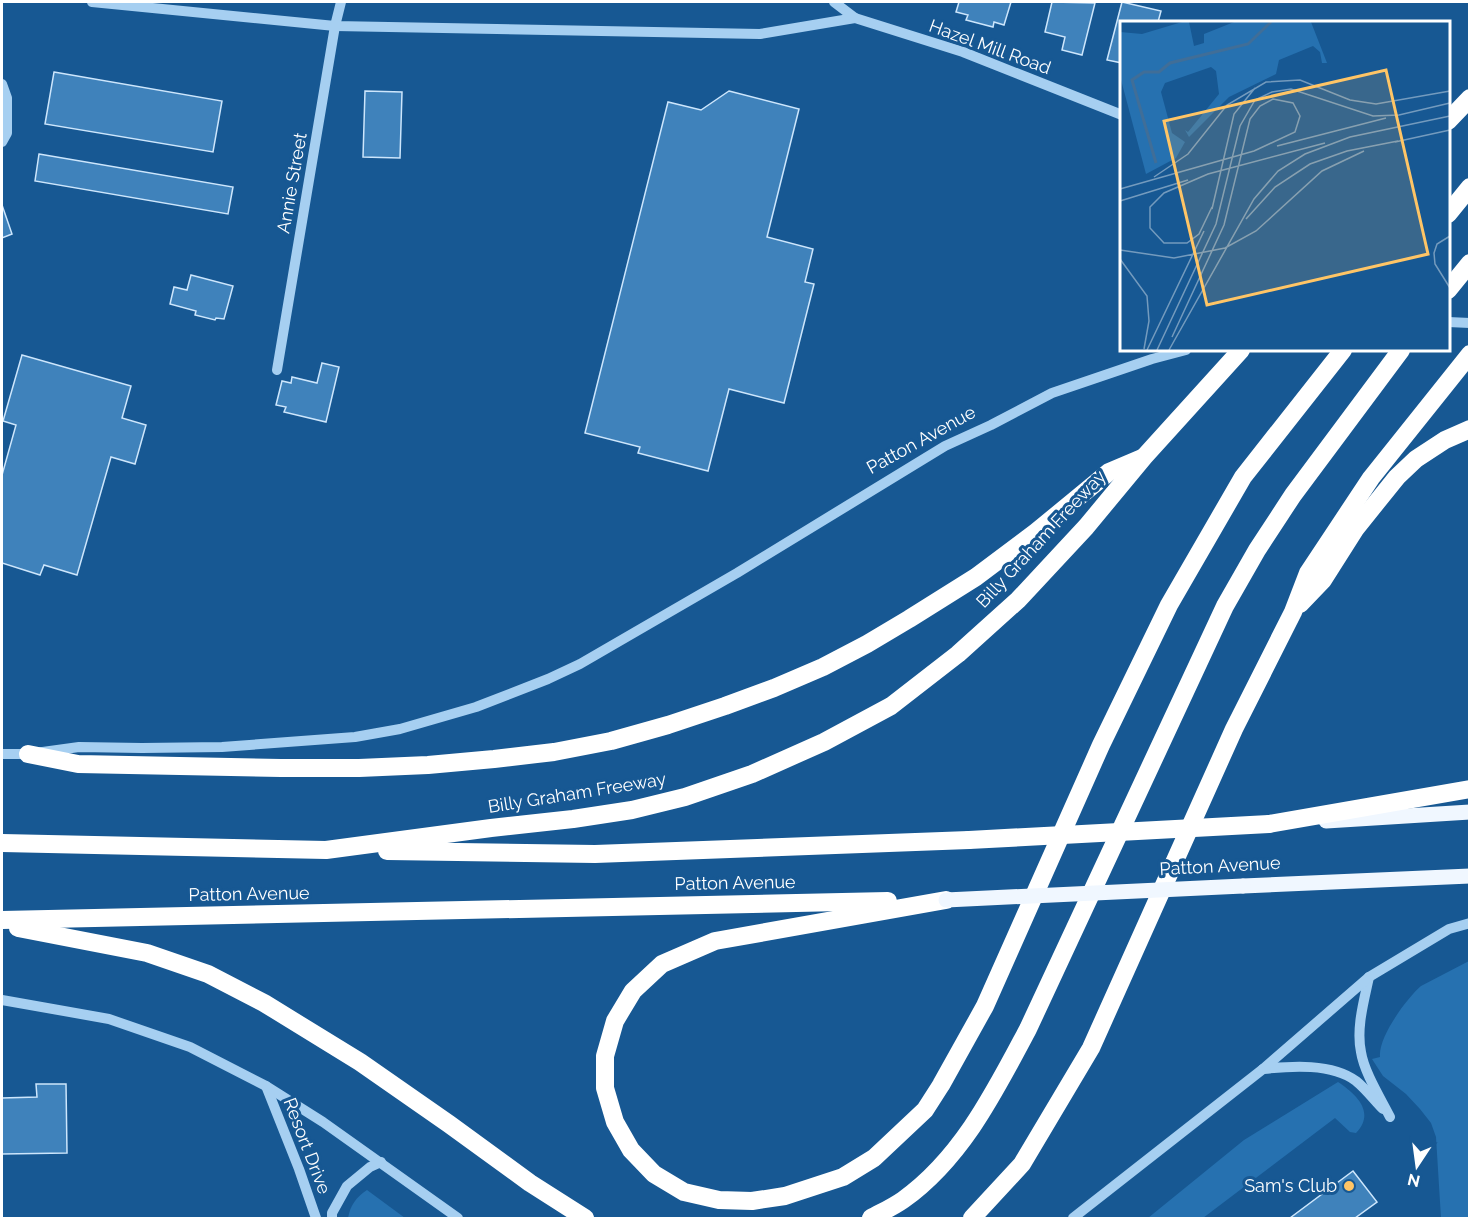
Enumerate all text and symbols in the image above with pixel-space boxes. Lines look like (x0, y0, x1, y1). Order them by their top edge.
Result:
street label: Hazel Mill Road (926, 15, 1054, 78)
inset map (1120, 21, 1450, 351)
street label: Annie Street (272, 131, 311, 235)
street label: Patton Avenue (863, 401, 979, 478)
street label: Billy Graham Freeway (972, 465, 1110, 612)
street label: Billy Graham Freeway (486, 768, 668, 817)
street label: Patton Avenue (1159, 852, 1281, 879)
street label: Patton Avenue (674, 871, 796, 894)
street label: Patton Avenue (188, 882, 310, 905)
street label: Resort Drive (280, 1095, 336, 1197)
north arrow (1387, 1136, 1447, 1196)
text: N (1406, 1169, 1422, 1191)
place label: Sam's Club (1244, 1175, 1337, 1196)
marker: Sam's Club (1342, 1179, 1356, 1193)

